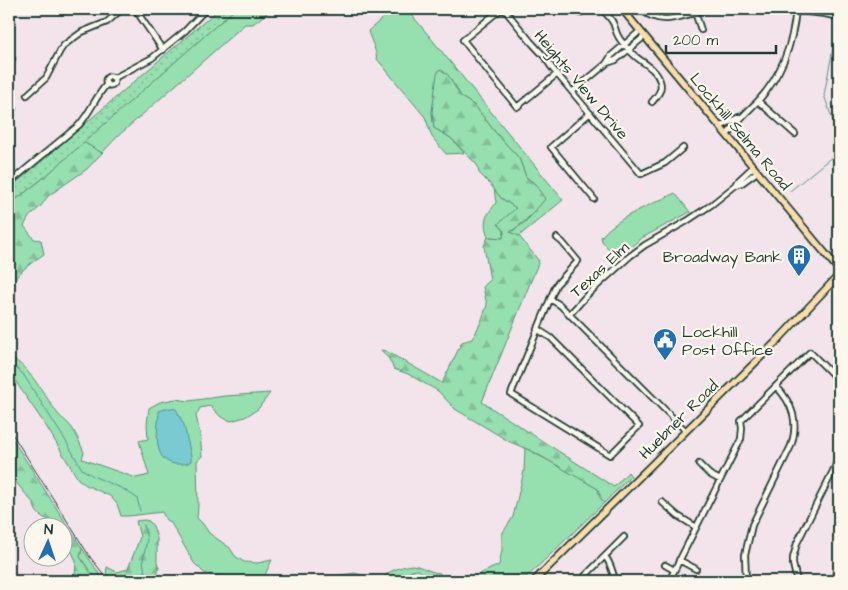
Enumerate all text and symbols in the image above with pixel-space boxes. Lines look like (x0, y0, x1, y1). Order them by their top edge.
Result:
scale bar (666, 22, 776, 54)
street label: Heights View Drive (528, 25, 634, 145)
text: 200 m (673, 30, 719, 51)
street label: Lockhill Selma Road (685, 68, 796, 195)
street label: Texas Elm (565, 236, 634, 303)
building icon: Broadway Bank (786, 243, 812, 277)
place label: Broadway Bank (663, 246, 782, 269)
place label: Lockhill Post Office (682, 321, 773, 361)
public building icon: Lockhill Post Office (652, 327, 678, 361)
street label: Huebner Road (634, 375, 723, 464)
north arrow (22, 518, 72, 568)
text: N (44, 520, 54, 540)

